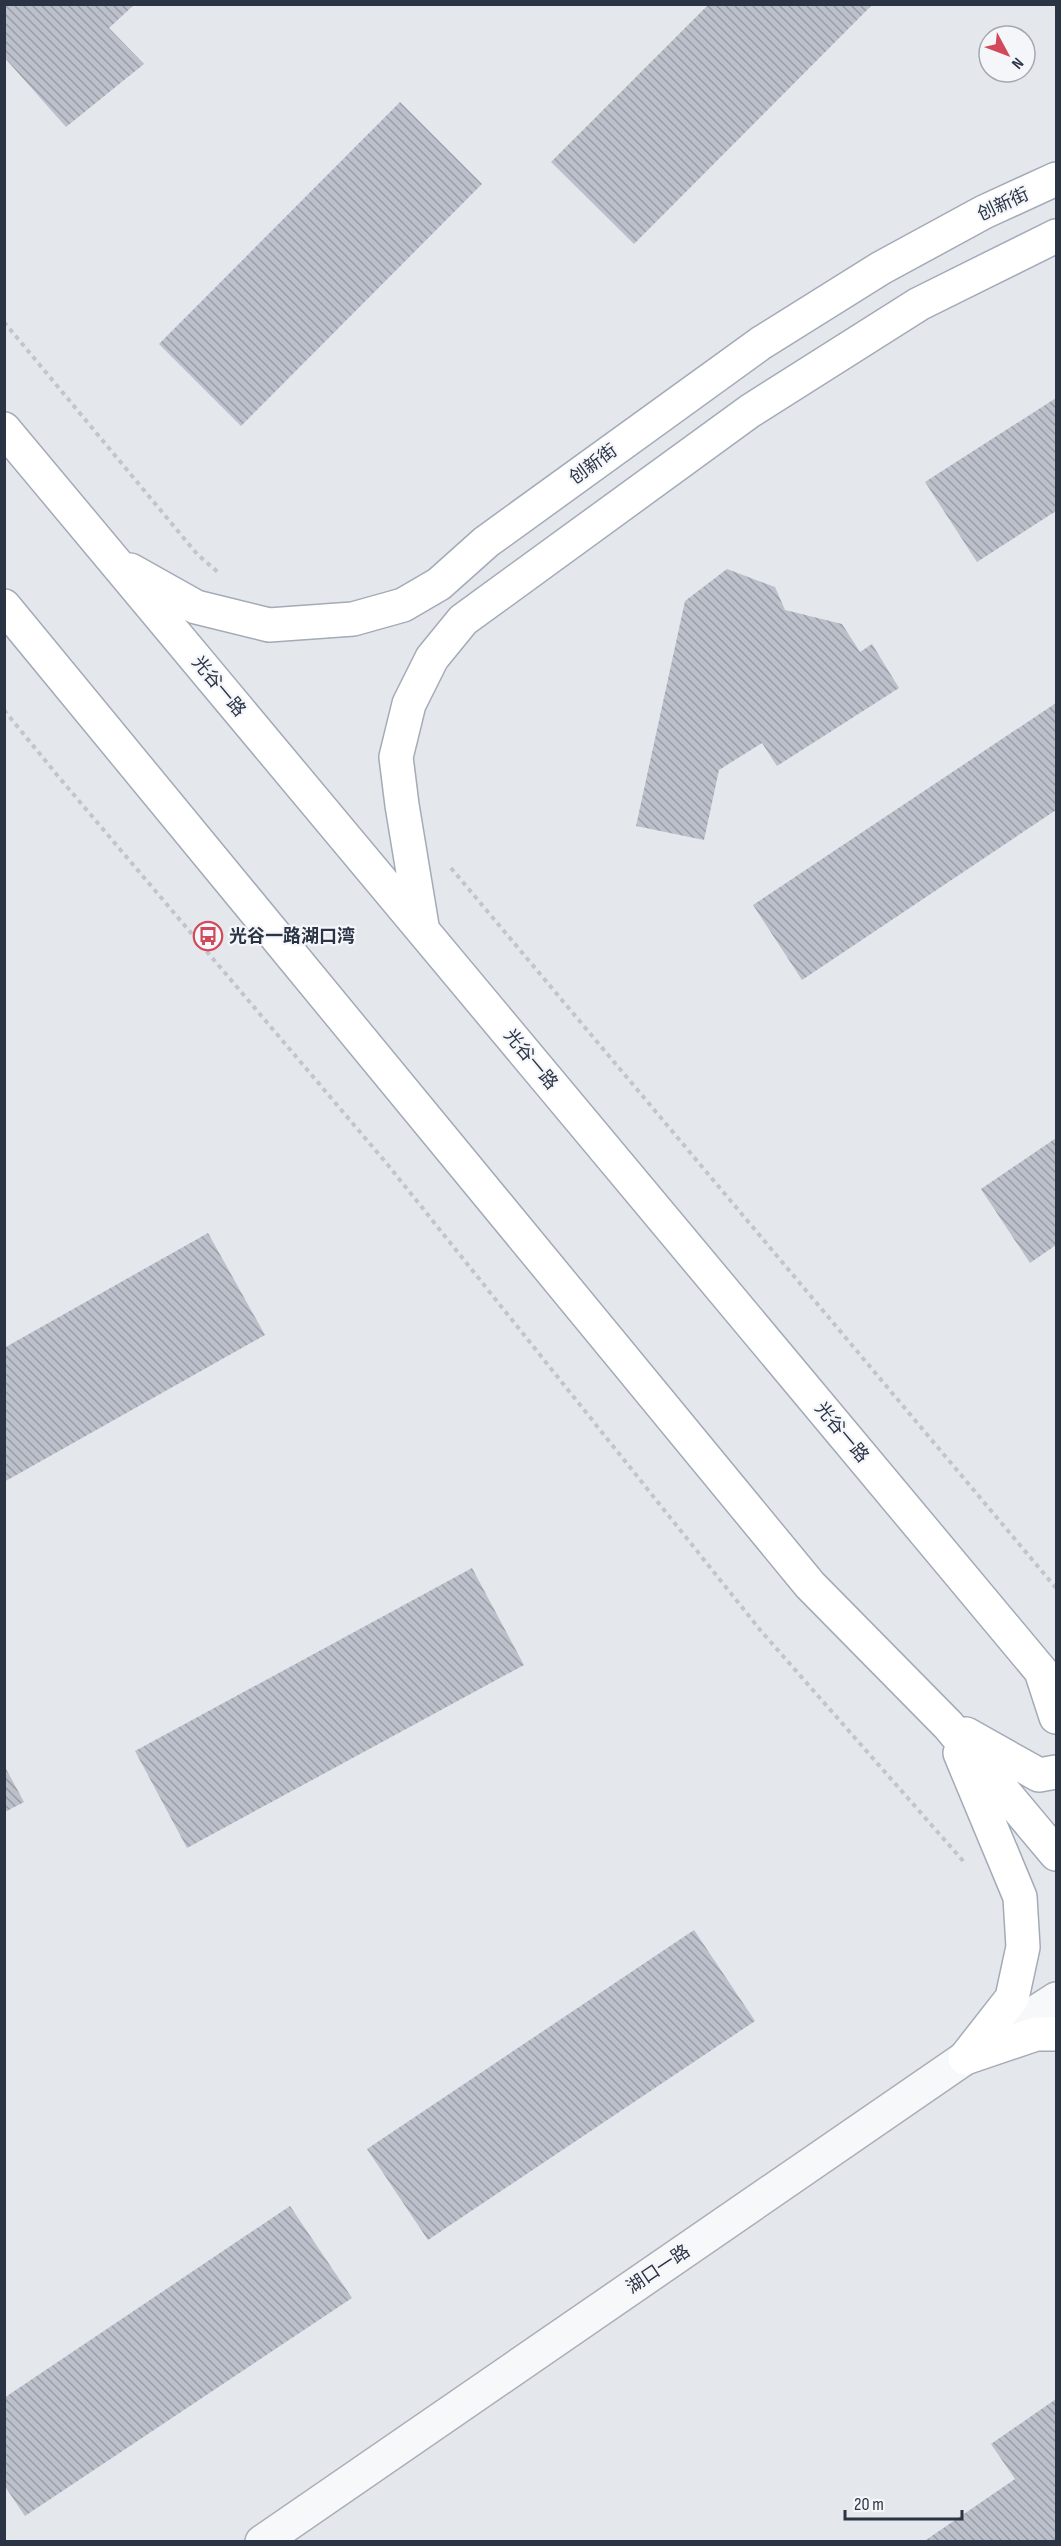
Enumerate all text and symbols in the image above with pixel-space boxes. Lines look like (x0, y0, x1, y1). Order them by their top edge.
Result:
north arrow (977, 24, 1037, 84)
text: N (1007, 53, 1027, 72)
street label: 创新街 (974, 184, 1032, 225)
street label: 创新街 (565, 440, 621, 489)
street label: 光谷一路 (187, 652, 250, 721)
bus stop icon: 光谷一路湖口湾 (192, 920, 224, 952)
place label: 光谷一路湖口湾 (229, 926, 355, 947)
street label: 光谷一路 (499, 1025, 562, 1094)
street label: 光谷一路 (810, 1398, 873, 1467)
street label: 湖口一路 (623, 2241, 694, 2298)
scale bar (845, 2483, 962, 2521)
text: 20 m (854, 2494, 884, 2515)

